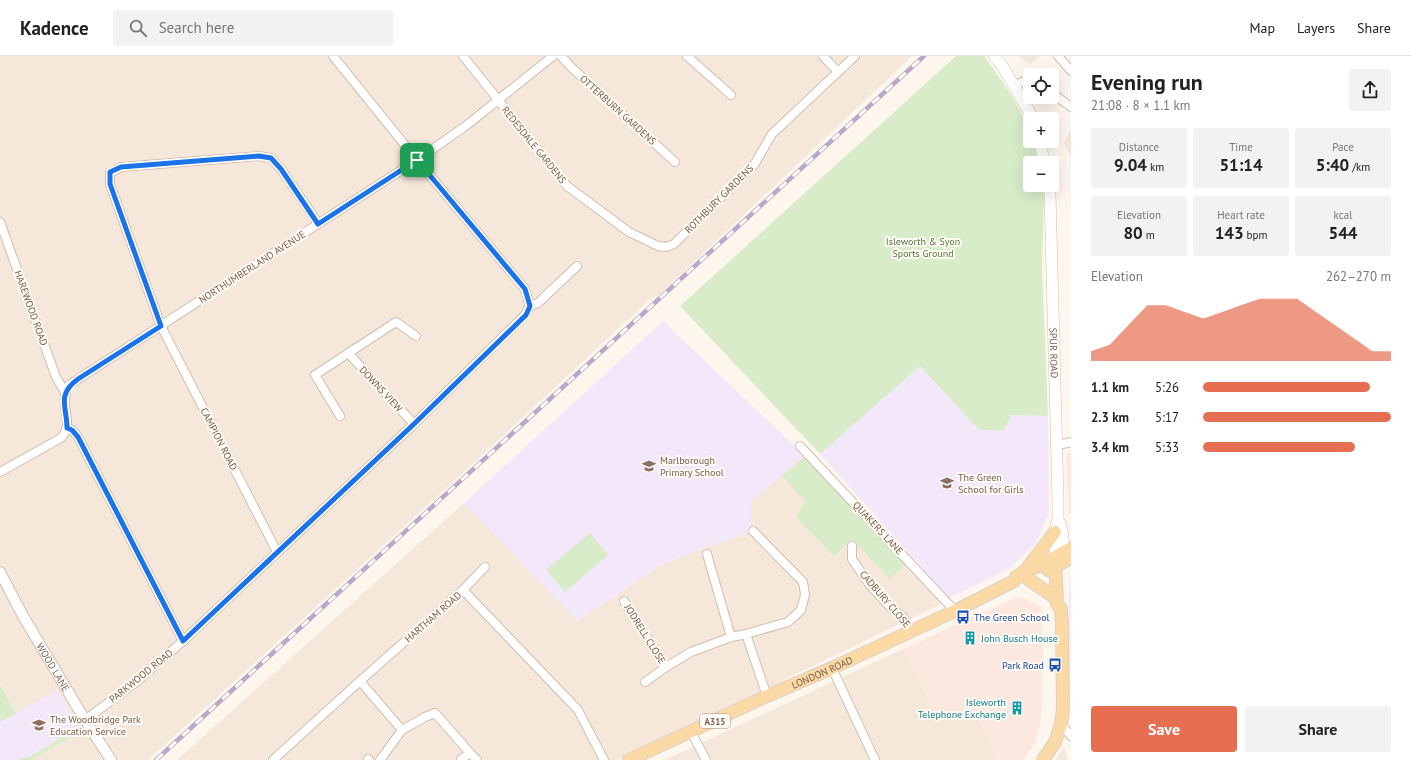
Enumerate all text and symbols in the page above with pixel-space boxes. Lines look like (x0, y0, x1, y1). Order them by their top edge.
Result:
search box (113, 10, 393, 46)
text: Kadence (20, 16, 89, 40)
icon: search (127, 17, 149, 39)
text: Search here (159, 18, 234, 37)
text: Map (1249, 19, 1275, 37)
text: Layers (1297, 19, 1335, 37)
text: Share (1357, 19, 1391, 37)
map controls (1023, 68, 1059, 192)
button: locate (1023, 68, 1059, 104)
text: Evening run (1091, 68, 1203, 96)
button: share (1349, 69, 1391, 111)
street label: OTTERBURN GARDENS (577, 72, 659, 148)
text: 21:08 · 8 × 1.1 km (1091, 97, 1190, 114)
street label: REDESDALE GARDENS (499, 104, 569, 186)
button: + (1023, 112, 1059, 148)
text: Distance (1119, 140, 1159, 154)
text: Time (1229, 140, 1253, 154)
text: Pace (1332, 140, 1354, 154)
pin (400, 143, 434, 177)
icon: arrive (406, 149, 428, 171)
text: 9.04 (1114, 154, 1147, 176)
text: 51:14 (1219, 154, 1263, 176)
text: 5:40 (1316, 154, 1349, 176)
button: − (1023, 156, 1059, 192)
text: km (1147, 160, 1164, 174)
text: /km (1349, 160, 1370, 174)
street label: ROTHBURY GARDENS (682, 162, 756, 236)
text: Elevation (1117, 208, 1161, 222)
text: Heart rate (1217, 208, 1265, 222)
text: kcal (1334, 208, 1352, 222)
text: 80 (1123, 222, 1143, 244)
text: 143 (1215, 222, 1244, 244)
text: 544 (1329, 222, 1357, 244)
street label: NORTHUMBERLAND AVENUE (196, 228, 308, 306)
text: m (1143, 228, 1155, 242)
text: bpm (1244, 228, 1267, 242)
park label: Isleworth & Syon Sports Ground (886, 235, 960, 260)
street label: HAREWOOD ROAD (11, 268, 51, 348)
text: Elevation (1091, 268, 1143, 285)
text: 262–270 m (1326, 268, 1391, 285)
street label: SPUR ROAD (1047, 327, 1061, 378)
street label: DOWNS VIEW (356, 363, 406, 415)
text: 1.1 km (1091, 379, 1129, 396)
text: 5:26 (1155, 379, 1179, 396)
street label: CAMPION ROAD (198, 406, 240, 472)
text: 2.3 km (1091, 409, 1129, 426)
text: 5:17 (1155, 409, 1179, 426)
text: 3.4 km (1091, 439, 1129, 456)
text: 5:33 (1155, 439, 1179, 456)
place label: Marlborough Primary School (660, 454, 724, 479)
school or university icon: Marlborough Primary School (641, 458, 657, 474)
place label: The Green School for Girls (958, 471, 1023, 496)
school or university icon: The Green School for Girls (939, 475, 955, 491)
street label: QUAKERS LANE (850, 499, 906, 557)
street label: CADBURY CLOSE (857, 568, 913, 630)
street label: HARTHAM ROAD (402, 589, 464, 645)
street label: JODRELL CLOSE (621, 601, 669, 666)
bus stop icon: The Green School (955, 609, 971, 625)
place label: The Green School (974, 611, 1049, 624)
building icon: John Busch House (962, 630, 978, 646)
place label: John Busch House (980, 632, 1058, 645)
street label: WOOD LANE (34, 640, 73, 694)
street label: PARKWOOD ROAD (106, 646, 176, 706)
street label: LONDON ROAD (789, 653, 855, 691)
bus stop icon: Park Road (1047, 657, 1063, 673)
place label: Park Road (1002, 659, 1044, 672)
place label: Isleworth Telephone Exchange (918, 696, 1006, 721)
building icon: Isleworth Telephone Exchange (1009, 700, 1025, 716)
button: Save (1091, 706, 1237, 752)
button: Share (1245, 706, 1391, 752)
place label: The Woodbridge Park Education Service (50, 713, 141, 738)
road number: A315 (700, 714, 730, 728)
school or university icon: The Woodbridge Park Education Service (31, 717, 47, 733)

